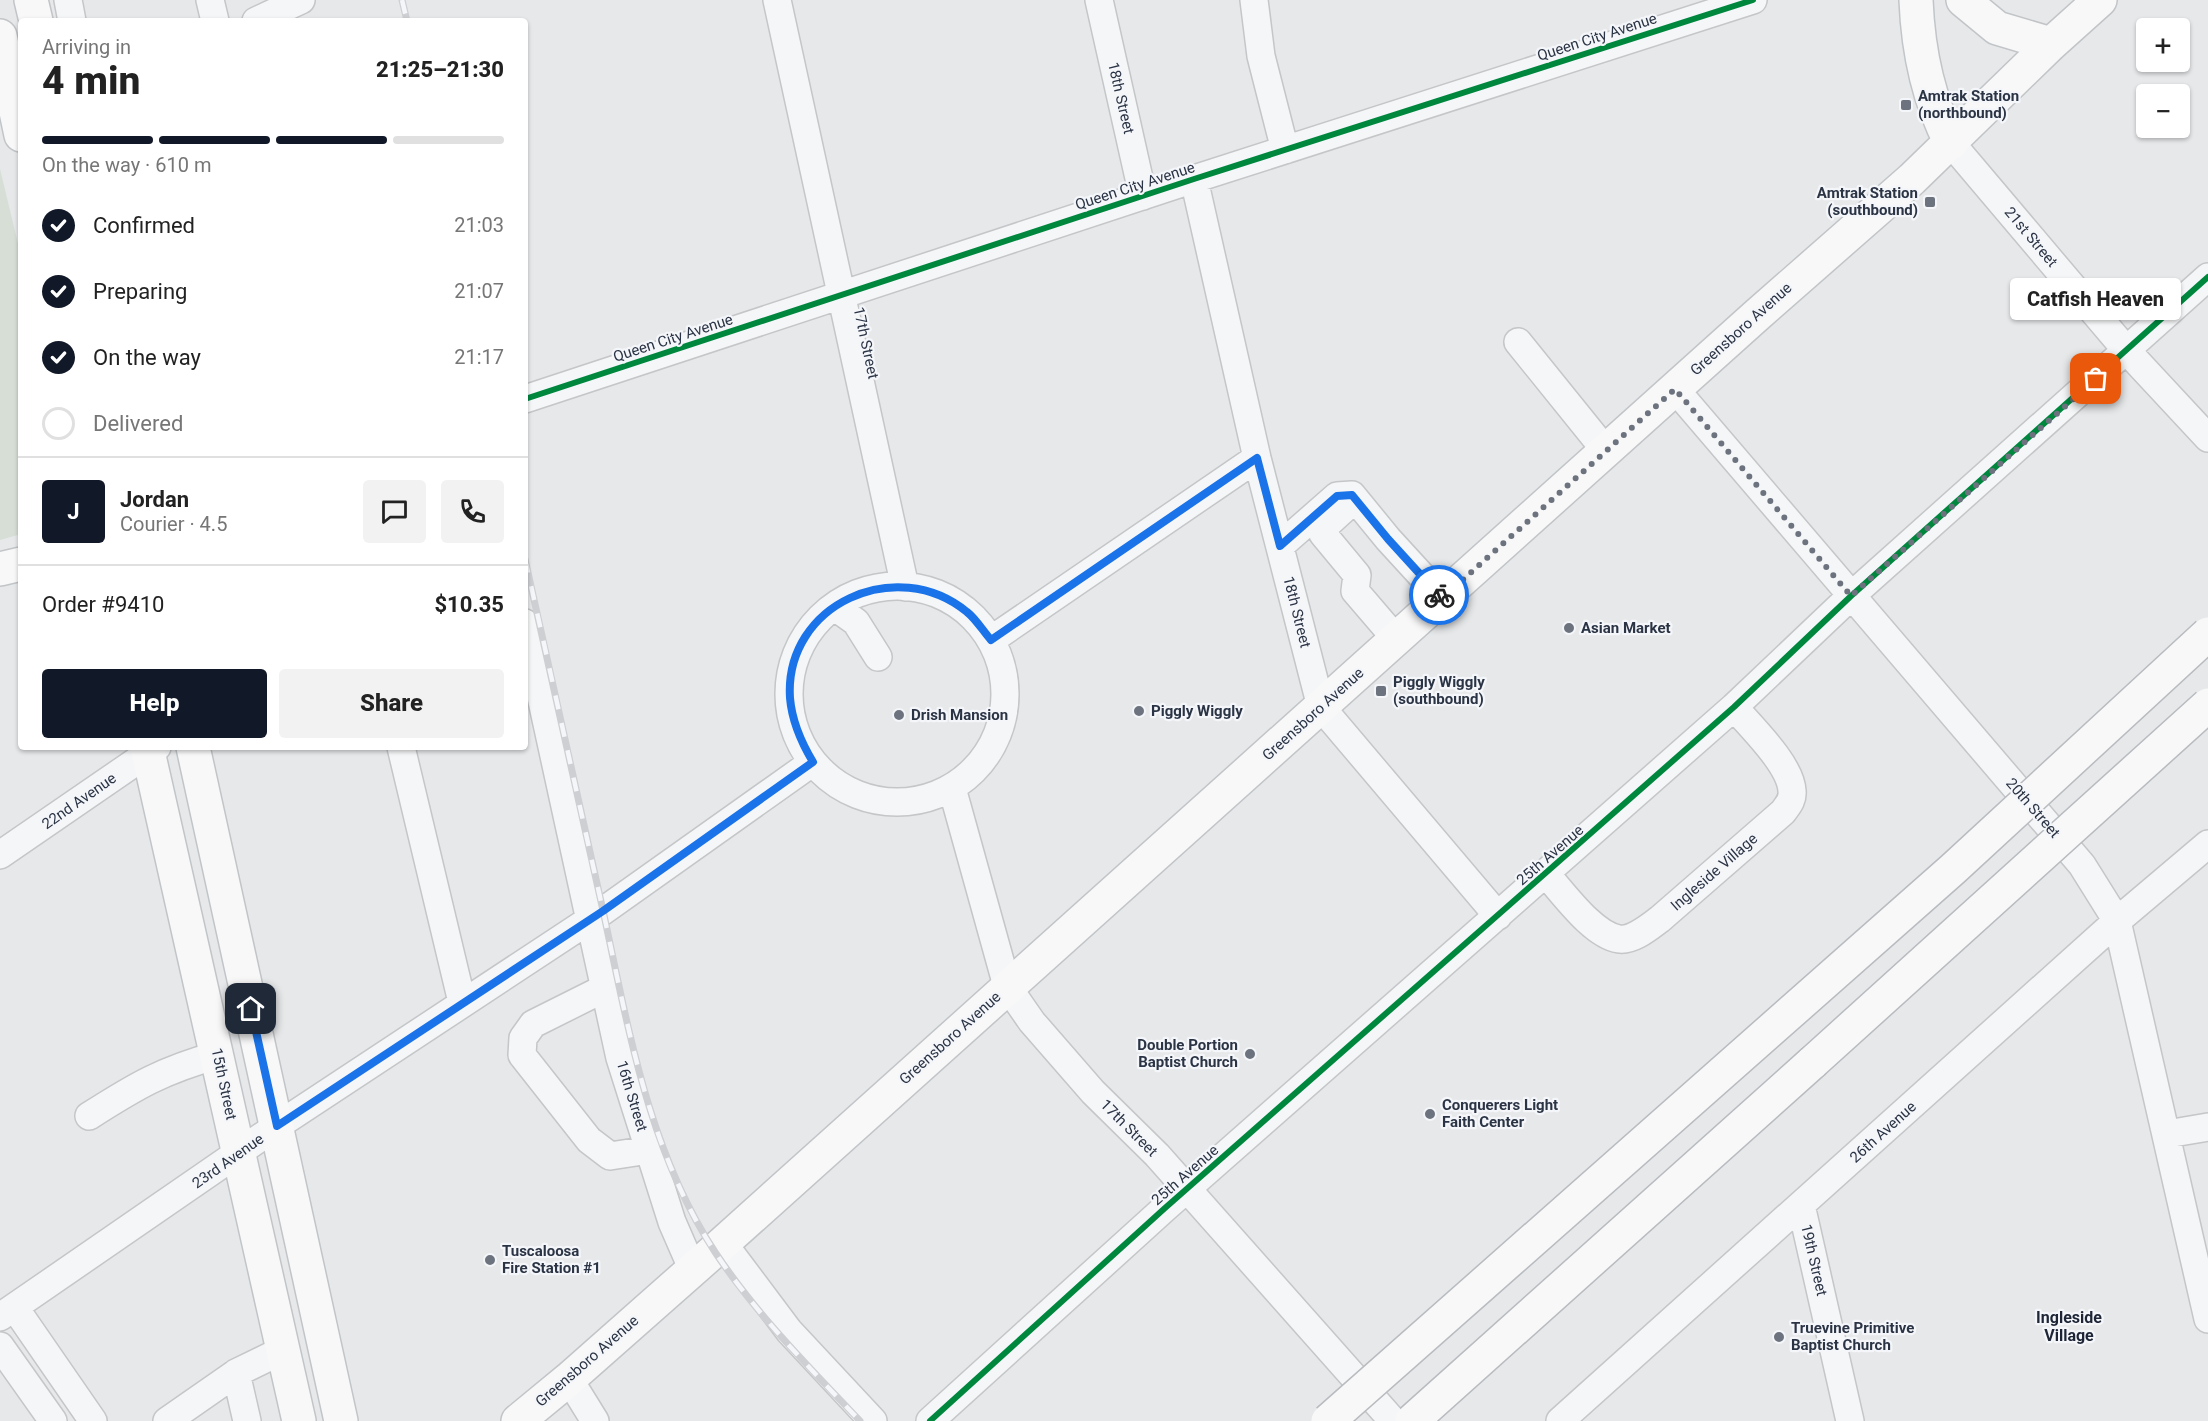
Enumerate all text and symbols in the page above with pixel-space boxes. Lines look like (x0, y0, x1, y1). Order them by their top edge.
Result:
street label: Queen City Avenue (1535, 9, 1659, 65)
map controls (2136, 18, 2190, 138)
button: + (2136, 18, 2190, 72)
text: Arriving in (42, 35, 131, 59)
text: 21:25–21:30 (376, 57, 504, 82)
text: 4 min (42, 58, 140, 104)
street label: 18th Street (1104, 60, 1138, 136)
button: − (2136, 84, 2190, 138)
place label: Amtrak Station (northbound) (1918, 87, 2019, 122)
marker: Amtrak Station (northbound) (1899, 98, 1913, 112)
text: On the way · 610 m (42, 153, 211, 177)
street label: Queen City Avenue (1073, 158, 1197, 214)
place label: Amtrak Station (southbound) (1817, 184, 1918, 219)
marker: Amtrak Station (southbound) (1923, 195, 1937, 209)
street label: 21st Street (2001, 203, 2061, 271)
icon: check (42, 209, 75, 242)
text: Confirmed (93, 213, 195, 238)
text: 21:03 (454, 213, 504, 237)
icon: check (42, 275, 75, 308)
callout: Catfish Heaven (2010, 277, 2182, 319)
text: Preparing (93, 279, 187, 304)
text: 21:07 (454, 279, 504, 303)
street label: Greensboro Avenue (1687, 279, 1795, 379)
text: Catfish Heaven (2027, 287, 2164, 311)
street label: 17th Street (850, 305, 882, 381)
street label: Queen City Avenue (611, 310, 735, 366)
icon: check (42, 341, 75, 374)
text: On the way (93, 345, 201, 370)
text: 21:17 (454, 345, 504, 369)
pin (2070, 353, 2121, 404)
icon: bag (2079, 362, 2112, 395)
text: Delivered (93, 411, 183, 436)
button: chat (363, 480, 426, 543)
button: phone (441, 480, 504, 543)
text: Jordan (120, 487, 189, 512)
text: J (67, 499, 80, 524)
text: Courier · 4.5 (120, 512, 227, 536)
courier (1409, 565, 1469, 625)
street label: 18th Street (1279, 574, 1315, 650)
icon: bike (1423, 579, 1456, 612)
text: Order #9410 (42, 592, 164, 617)
text: $10.35 (435, 592, 504, 617)
place label: Asian Market (1581, 619, 1671, 637)
marker: Asian Market (1562, 621, 1576, 635)
street label: Greensboro Avenue (1259, 664, 1367, 764)
button: Help (42, 669, 267, 738)
button: Share (279, 669, 504, 738)
place label: Piggly Wiggly (southbound) (1393, 673, 1485, 708)
marker: Piggly Wiggly (southbound) (1374, 684, 1388, 698)
place label: Piggly Wiggly (1151, 702, 1243, 720)
marker: Piggly Wiggly (1132, 704, 1146, 718)
place label: Drish Mansion (911, 706, 1008, 724)
marker: Drish Mansion (892, 708, 906, 722)
street label: 22nd Avenue (38, 769, 120, 833)
street label: 20th Street (2002, 774, 2064, 842)
street label: 25th Avenue (1513, 821, 1587, 889)
street label: Ingleside Village (1667, 829, 1761, 915)
pin (225, 983, 276, 1034)
street label: Greensboro Avenue (896, 988, 1004, 1088)
icon: home (234, 992, 267, 1025)
place label: Double Portion Baptist Church (1137, 1036, 1238, 1071)
street label: 15th Street (208, 1046, 240, 1122)
marker: Double Portion Baptist Church (1243, 1047, 1257, 1061)
street label: 16th Street (613, 1058, 651, 1134)
street label: 17th Street (1097, 1096, 1161, 1160)
place label: Conquerers Light Faith Center (1442, 1096, 1558, 1131)
street label: 26th Avenue (1846, 1098, 1920, 1166)
marker: Conquerers Light Faith Center (1423, 1107, 1437, 1121)
street label: 23rd Avenue (189, 1130, 267, 1192)
street label: 25th Avenue (1148, 1141, 1222, 1209)
street label: 19th Street (1797, 1222, 1831, 1298)
place label: Tuscaloosa Fire Station #1 (502, 1242, 601, 1277)
marker: Tuscaloosa Fire Station #1 (483, 1253, 497, 1267)
district label: Ingleside Village (2036, 1308, 2102, 1345)
street label: Greensboro Avenue (532, 1311, 642, 1411)
place label: Truevine Primitive Baptist Church (1791, 1319, 1914, 1354)
marker: Truevine Primitive Baptist Church (1772, 1330, 1786, 1344)

